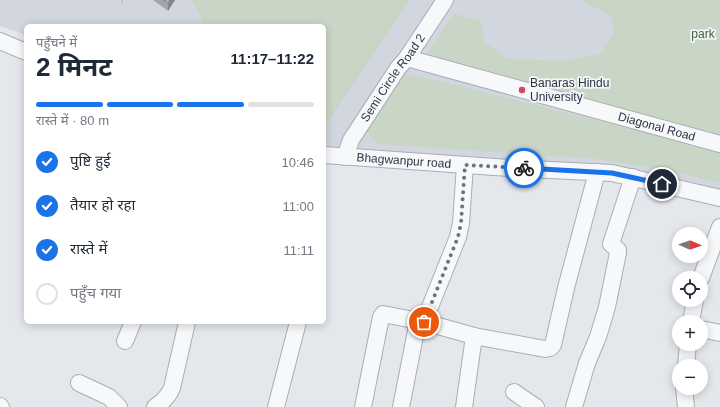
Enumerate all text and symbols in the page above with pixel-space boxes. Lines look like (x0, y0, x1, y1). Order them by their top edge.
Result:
park label: park (691, 27, 716, 41)
street label: Semi Circle Road 2 (358, 31, 428, 124)
text: पहुँचने में (36, 35, 77, 50)
text: 11:17–11:22 (231, 50, 314, 67)
text: 2 मिनट (36, 52, 112, 82)
place label: Banaras Hindu University (530, 76, 609, 104)
marker: Banaras Hindu University (517, 85, 527, 95)
street label: Diagonal Road (617, 109, 697, 144)
text: रास्ते में · 80 m (36, 113, 109, 128)
courier (504, 148, 544, 188)
street label: Bhagwanpur road (356, 150, 452, 171)
icon: check (36, 151, 58, 173)
text: पुष्टि हुई (70, 152, 111, 169)
text: 10:46 (281, 155, 314, 170)
icon: bike (513, 157, 535, 179)
pin (645, 167, 679, 201)
icon: home (651, 173, 673, 195)
icon: check (36, 195, 58, 217)
text: तैयार हो रहा (70, 196, 135, 213)
text: 11:00 (282, 199, 314, 214)
north arrow (672, 227, 708, 263)
map controls (672, 227, 708, 395)
icon: check (36, 239, 58, 261)
text: रास्ते में (70, 240, 108, 257)
text: 11:11 (283, 243, 314, 258)
button: locate (672, 271, 708, 307)
text: पहुँच गया (70, 284, 121, 301)
pin (407, 305, 441, 339)
icon: bag (413, 311, 435, 333)
button: + (672, 315, 708, 351)
button: − (672, 359, 708, 395)

